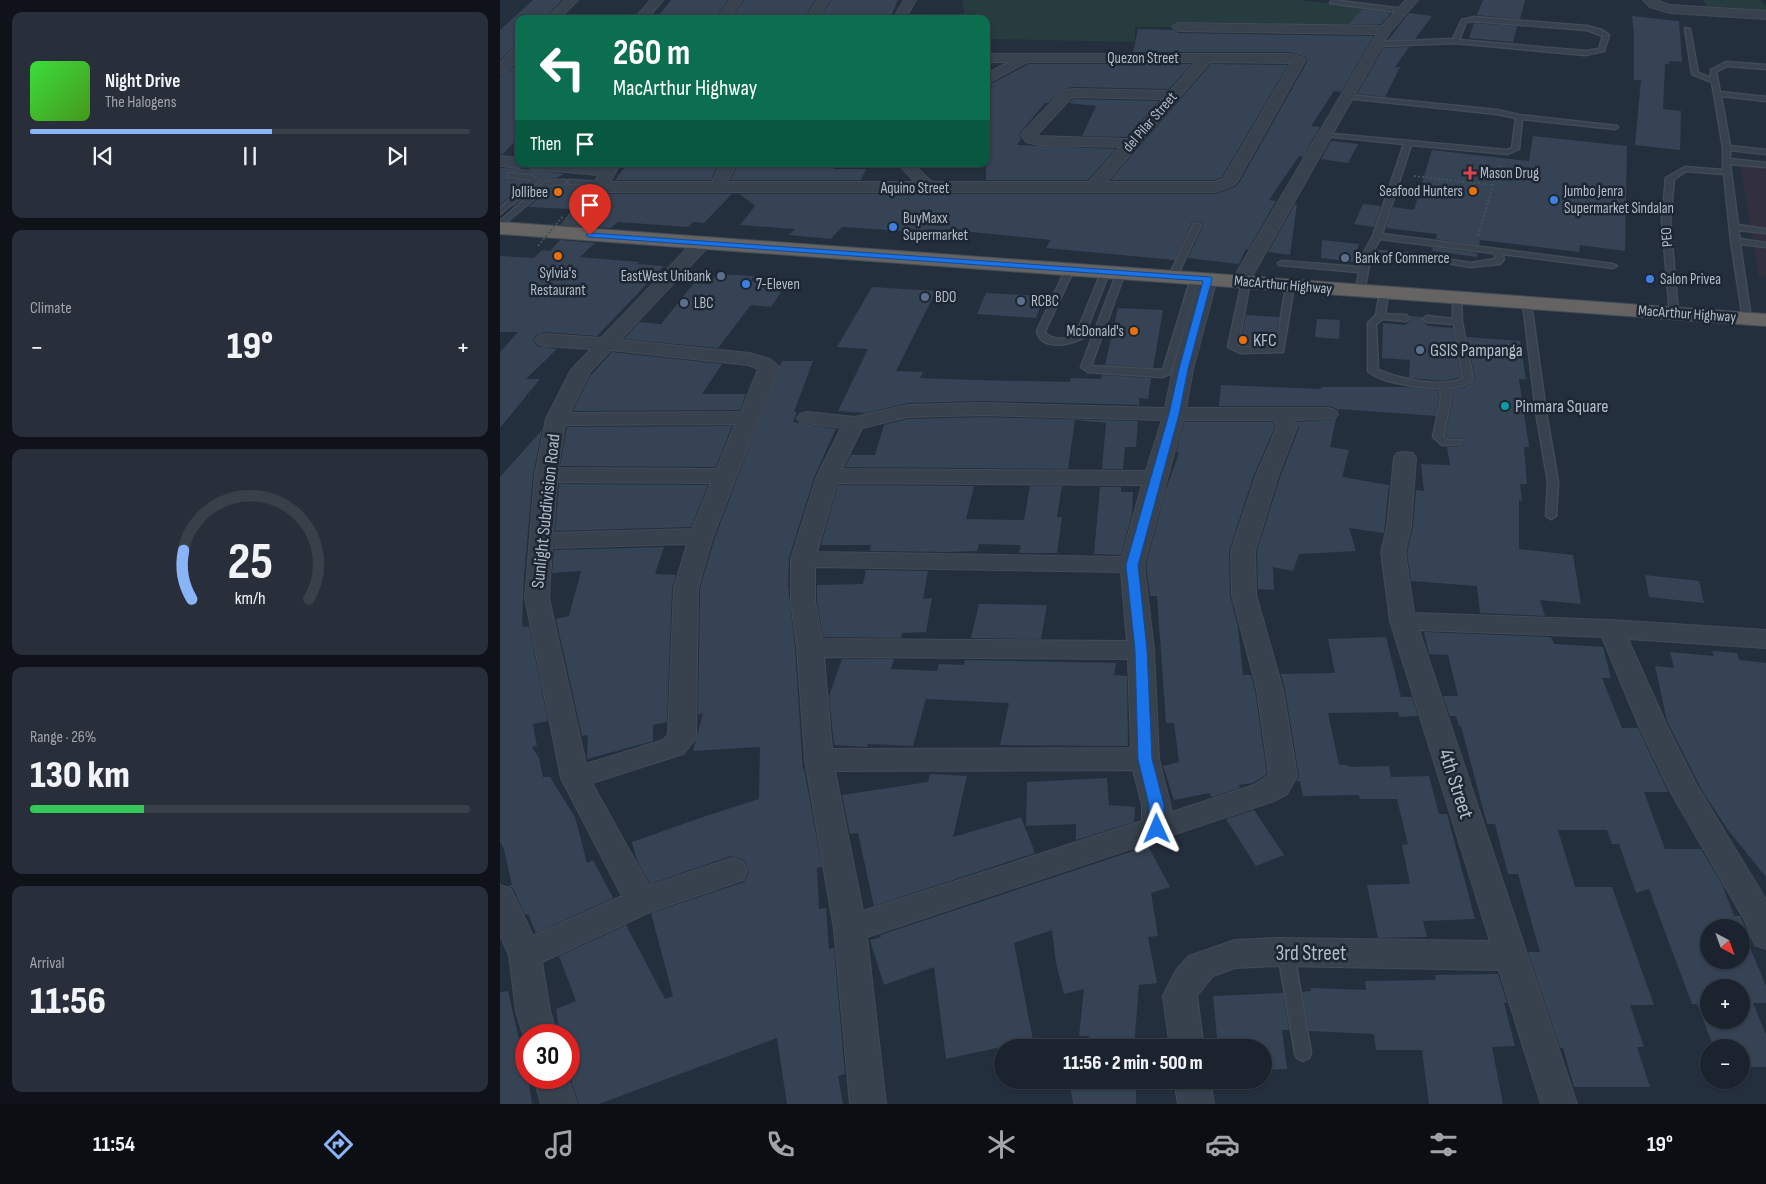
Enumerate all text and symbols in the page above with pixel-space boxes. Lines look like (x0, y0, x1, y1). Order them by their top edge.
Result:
text: 260 m (613, 32, 690, 75)
icon: left (530, 35, 595, 100)
street label: Quezon Street (1107, 49, 1179, 68)
text: Night Drive (105, 70, 180, 93)
text: MacArthur Highway (613, 75, 757, 102)
street label: del Pilar Street (1119, 88, 1182, 156)
text: The Halogens (105, 93, 176, 112)
icon: arrive (571, 130, 599, 158)
text: Then (530, 133, 561, 156)
icon: previous (89, 142, 117, 170)
icon: pause (236, 142, 264, 170)
icon: next (383, 142, 411, 170)
place label: Mason Drug (1480, 164, 1539, 183)
marker: Mason Drug (1464, 167, 1476, 179)
street label: Aquino Street (880, 179, 950, 198)
place label: Seafood Hunters (1379, 182, 1463, 201)
place label: Jumbo Jenra Supermarket Sindalan (1563, 182, 1674, 218)
place label: Jollibee (511, 183, 548, 202)
pin (569, 184, 611, 235)
marker: Seafood Hunters (1467, 185, 1479, 197)
marker: Jollibee (552, 186, 564, 198)
icon: arrive (576, 191, 604, 219)
marker: Jumbo Jenra Supermarket Sindalan (1548, 194, 1560, 206)
place label: BuyMaxx Supermarket (903, 209, 968, 245)
marker: BuyMaxx Supermarket (887, 221, 899, 233)
street label: PEO (1657, 226, 1677, 248)
place label: Bank of Commerce (1355, 249, 1450, 268)
marker: Sylvia's Restaurant (552, 250, 564, 262)
marker: Bank of Commerce (1339, 252, 1351, 264)
place label: Sylvia's Restaurant (530, 264, 586, 300)
place label: EastWest Unibank (621, 267, 711, 286)
marker: EastWest Unibank (715, 270, 727, 282)
place label: Salon Privea (1660, 270, 1721, 289)
street label: MacArthur Highway (1233, 271, 1333, 299)
marker: Salon Privea (1644, 273, 1656, 285)
place label: 7-Eleven (756, 275, 800, 294)
marker: 7-Eleven (740, 278, 752, 290)
place label: BDO (935, 288, 956, 307)
marker: BDO (919, 291, 931, 303)
place label: RCBC (1031, 292, 1059, 311)
place label: LBC (694, 294, 714, 313)
marker: RCBC (1015, 295, 1027, 307)
marker: LBC (678, 297, 690, 309)
text: Climate (30, 299, 72, 318)
street label: MacArthur Highway (1637, 301, 1737, 327)
place label: McDonald's (1067, 322, 1124, 341)
text: 19° (227, 324, 273, 369)
marker: McDonald's (1128, 325, 1140, 337)
place label: KFC (1253, 330, 1277, 351)
text: − (30, 331, 44, 364)
text: + (456, 331, 470, 364)
marker: KFC (1237, 334, 1249, 346)
place label: GSIS Pampanga (1430, 340, 1523, 361)
marker: GSIS Pampanga (1414, 344, 1426, 356)
place label: Pinmara Square (1515, 396, 1609, 417)
marker: Pinmara Square (1499, 400, 1511, 412)
street label: Sunlight Subdivision Road (527, 433, 565, 589)
text: 25 (227, 531, 273, 594)
text: km/h (235, 588, 265, 609)
text: Range · 26% (30, 728, 96, 747)
street label: 4th Street (1433, 746, 1479, 822)
text: 130 km (30, 753, 130, 798)
position arrow (1130, 802, 1182, 854)
north arrow (1700, 919, 1750, 969)
map controls (1700, 919, 1750, 1089)
street label: 3rd Street (1276, 941, 1346, 966)
text: Arrival (30, 954, 64, 973)
text: 11:56 (30, 979, 106, 1024)
button: + (1700, 979, 1750, 1029)
speed limit sign: 30 (515, 1024, 580, 1089)
button: − (1700, 1039, 1750, 1089)
text: 11:56 · 2 min · 500 m (1063, 1052, 1203, 1075)
icon: directions (321, 1127, 356, 1162)
icon: music (542, 1127, 577, 1162)
icon: phone (763, 1127, 798, 1162)
icon: climate (984, 1127, 1019, 1162)
icon: car (1205, 1127, 1240, 1162)
icon: filters (1426, 1127, 1461, 1162)
text: 11:54 (93, 1131, 135, 1158)
text: 19° (1647, 1131, 1673, 1158)

